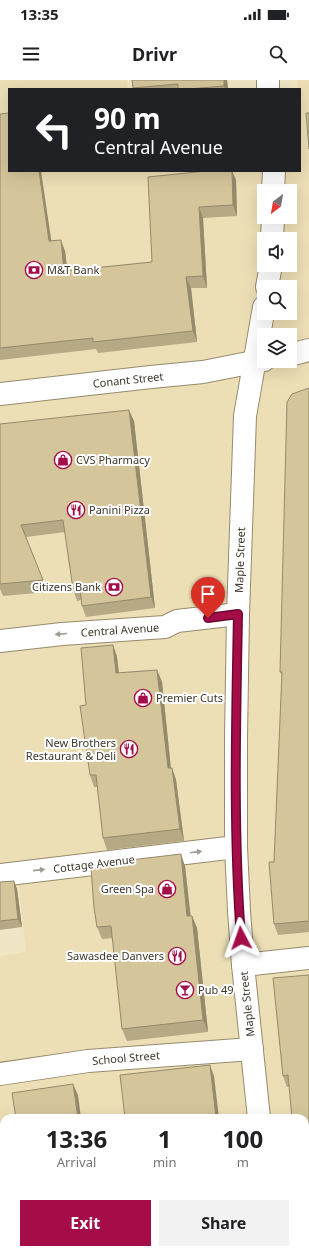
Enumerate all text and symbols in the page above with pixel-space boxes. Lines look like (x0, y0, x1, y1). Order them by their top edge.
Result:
text: 13:35 (20, 4, 59, 24)
text: Drivr (132, 42, 177, 66)
icon: menu (20, 43, 42, 65)
icon: search (267, 43, 289, 65)
text: 90 m (94, 99, 161, 137)
icon: left (28, 104, 80, 156)
text: Central Avenue (94, 135, 223, 159)
north arrow (257, 184, 297, 224)
map controls (257, 184, 297, 368)
button: sound (257, 232, 297, 272)
bank icon: M&T Bank (24, 260, 44, 280)
place label: M&T Bank (47, 262, 99, 277)
button: search (257, 280, 297, 320)
button: layers (257, 328, 297, 368)
street label: Conant Street (92, 368, 164, 391)
shop icon: CVS Pharmacy (53, 450, 73, 470)
place label: CVS Pharmacy (76, 452, 150, 467)
restaurant icon: Panini Pizza (66, 500, 86, 520)
place label: Panini Pizza (89, 502, 150, 517)
street label: Maple Street (231, 527, 248, 593)
bank icon: Citizens Bank (104, 577, 124, 597)
pin (191, 577, 225, 618)
place label: Citizens Bank (32, 579, 101, 594)
icon: arrive (197, 583, 219, 605)
street label: Central Avenue (80, 619, 160, 640)
one-way arrow (55, 631, 67, 637)
shop icon: Premier Cuts (133, 688, 153, 708)
place label: Premier Cuts (156, 690, 223, 705)
place label: New Brothers Restaurant & Deli (26, 735, 116, 763)
restaurant icon: New Brothers Restaurant & Deli (119, 739, 139, 759)
one-way arrow (190, 849, 202, 855)
street label: Cottage Avenue (52, 851, 136, 876)
one-way arrow (33, 867, 45, 873)
shop icon: Green Spa (157, 879, 177, 899)
place label: Green Spa (101, 881, 154, 896)
position arrow (220, 917, 262, 959)
restaurant icon: Sawasdee Danvers (167, 946, 187, 966)
place label: Sawasdee Danvers (67, 948, 164, 963)
street label: Maple Street (236, 971, 257, 1037)
bar icon: Pub 49 (175, 980, 195, 1000)
place label: Pub 49 (198, 982, 234, 997)
street label: School Street (92, 1047, 160, 1068)
text: 13:36 (46, 1122, 107, 1155)
text: 1 (158, 1122, 172, 1155)
text: 100 (222, 1122, 263, 1155)
text: Arrival (57, 1153, 96, 1171)
text: min (153, 1153, 176, 1171)
text: m (237, 1153, 249, 1171)
button: Exit (20, 1200, 151, 1246)
button: Share (159, 1200, 289, 1246)

